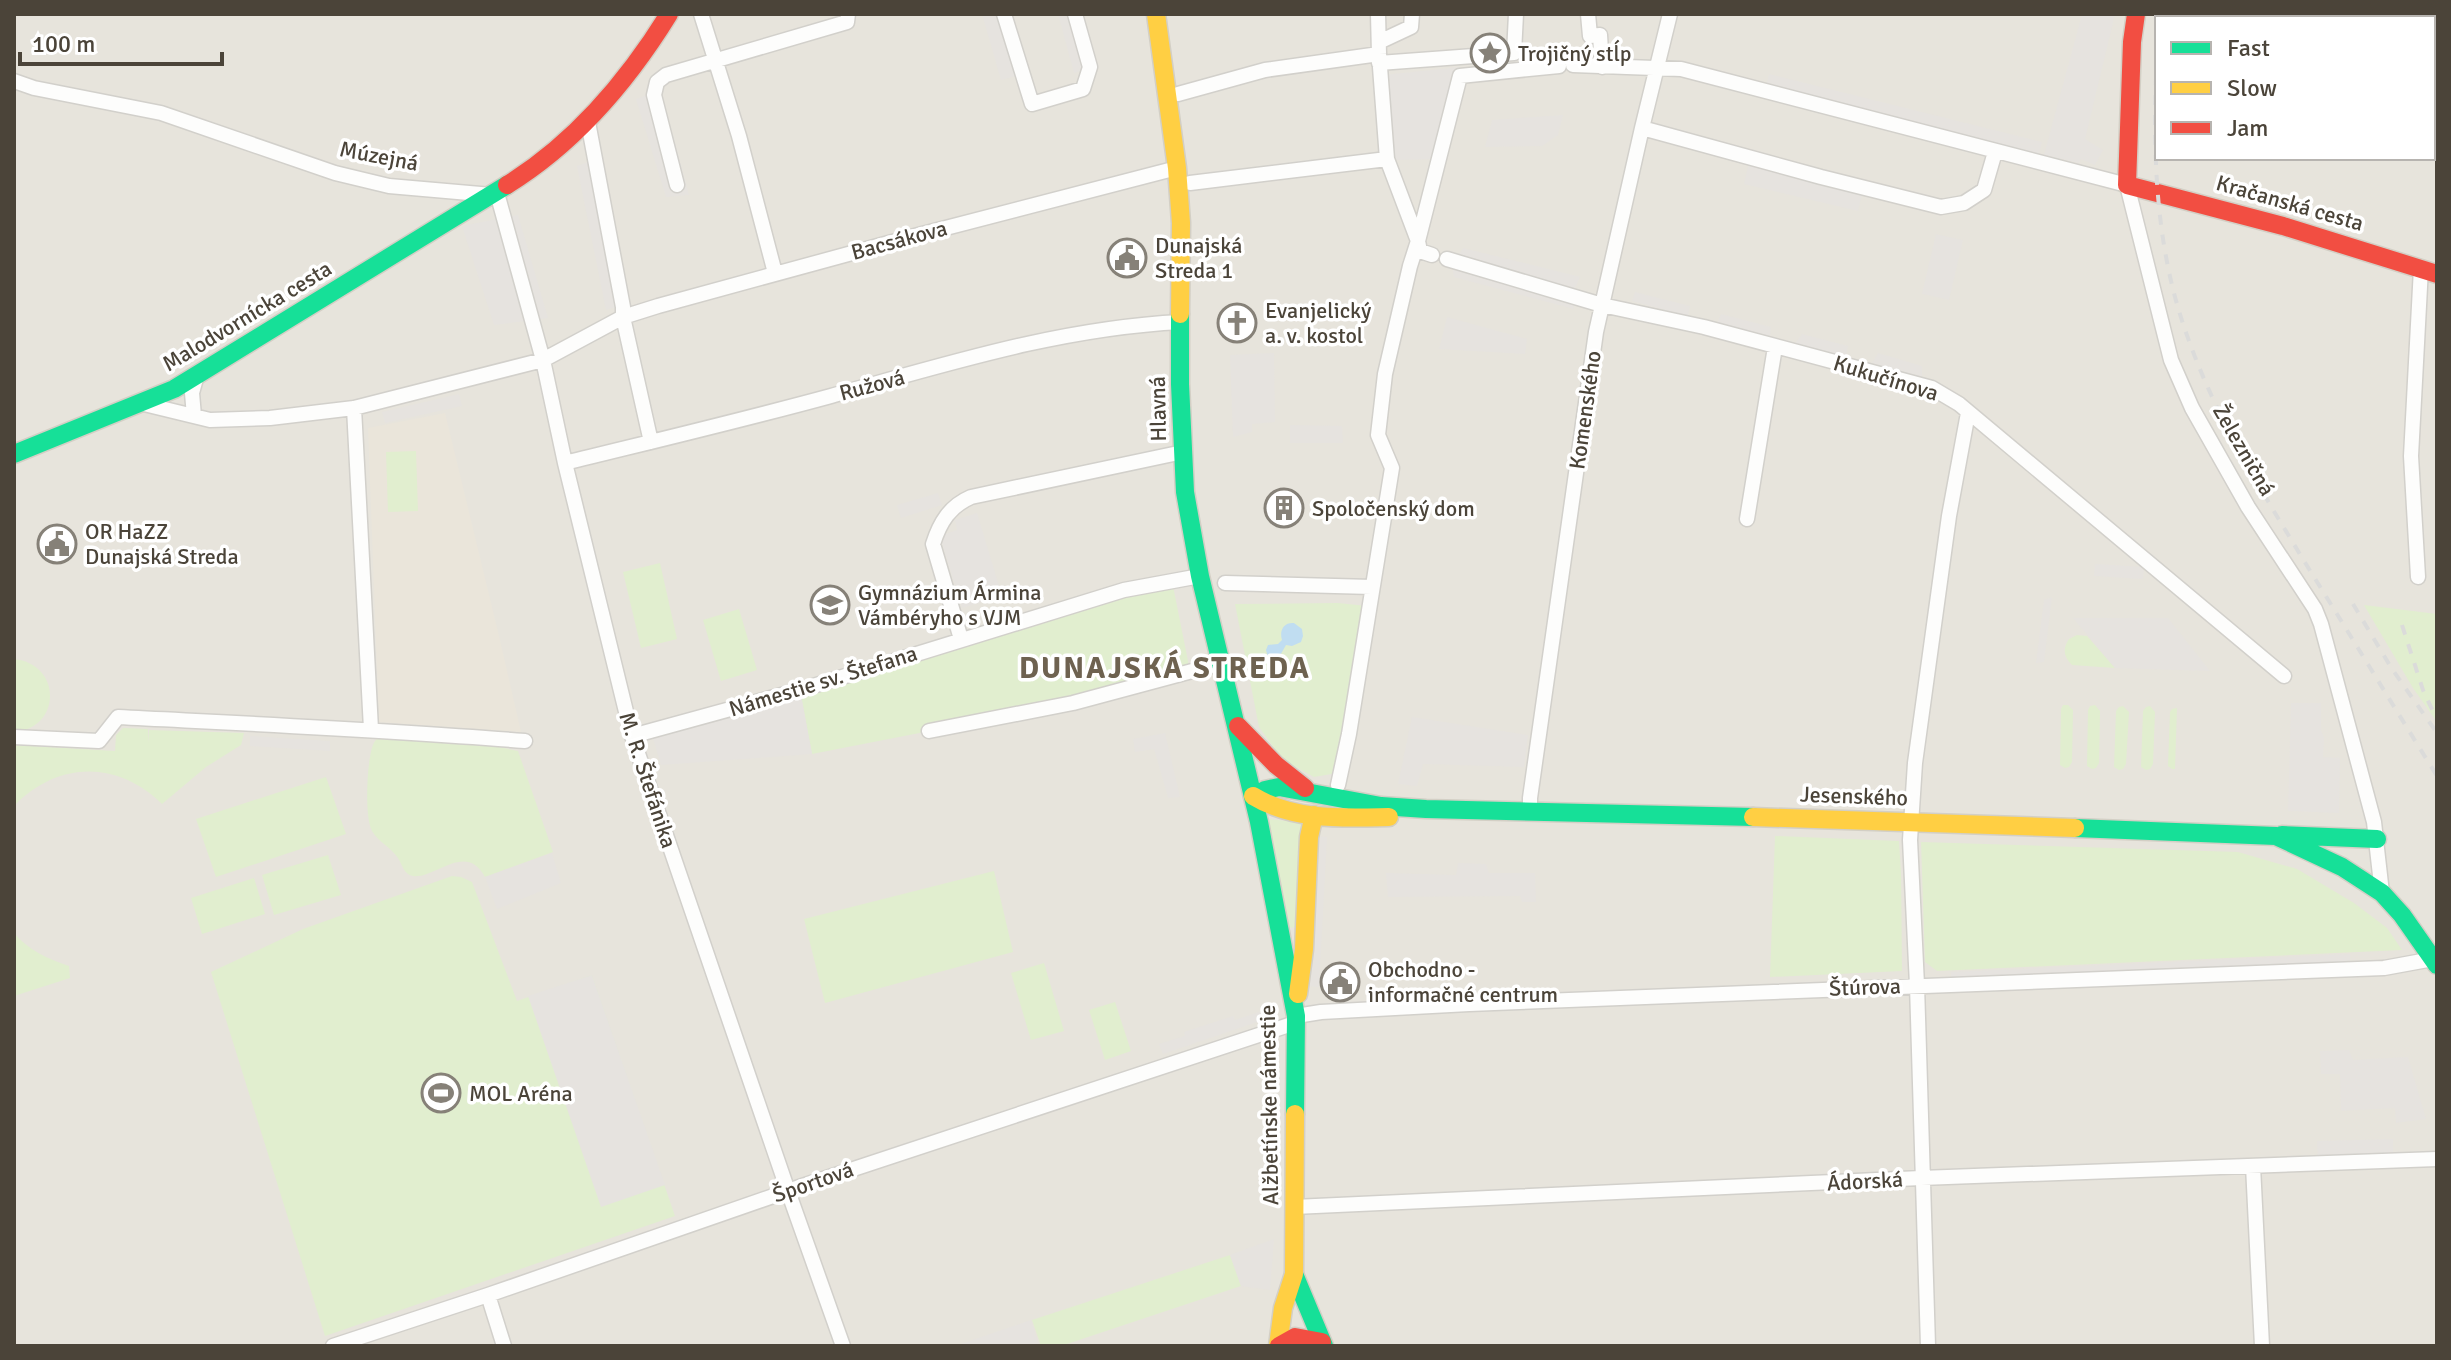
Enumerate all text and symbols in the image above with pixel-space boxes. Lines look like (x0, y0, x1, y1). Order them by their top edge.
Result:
scale bar (20, 16, 222, 66)
legend (2155, 16, 2435, 160)
text: 100 m (32, 29, 95, 59)
place icon: Trojičný stĺp (1469, 32, 1511, 74)
text: Fast (2227, 33, 2270, 63)
place label: Trojičný stĺp (1518, 39, 1632, 67)
text: Slow (2227, 73, 2277, 103)
text: Jam (2227, 113, 2268, 143)
street label: Múzejná (337, 135, 421, 177)
street label: Kračanská cesta (2213, 169, 2367, 237)
street label: Bacsákova (848, 214, 950, 266)
place label: Dunajská Streda 1 (1155, 232, 1242, 284)
public building icon: Dunajská Streda 1 (1106, 237, 1148, 279)
street label: Malodvornícka cesta (157, 255, 337, 377)
place label: Evanjelický a. v. kostol (1265, 297, 1372, 349)
church icon: Evanjelický a. v. kostol (1216, 302, 1258, 344)
street label: Komenského (1563, 349, 1607, 471)
street label: Kukučínova (1830, 349, 1942, 407)
street label: Ružová (836, 363, 908, 407)
street label: Hlavná (1144, 376, 1172, 442)
street label: Železničná (2207, 399, 2281, 501)
building icon: Spoločenský dom (1263, 487, 1305, 529)
place label: Spoločenský dom (1312, 495, 1475, 522)
place label: OR HaZZ Dunajská Streda (85, 518, 239, 570)
public building icon: OR HaZZ Dunajská Streda (36, 523, 78, 565)
place label: Gymnázium Ármina Vámbéryho s VJM (858, 579, 1041, 631)
school or university icon: Gymnázium Ármina Vámbéryho s VJM (809, 584, 851, 626)
street label: Námestie sv. Štefana (726, 640, 920, 722)
district label: DUNAJSKÁ STREDA (1019, 649, 1311, 687)
street label: M. R. Štefánika (613, 708, 683, 852)
street label: Jesenského (1799, 781, 1909, 811)
place label: Obchodno - informačné centrum (1368, 956, 1558, 1008)
public building icon: Obchodno - informačné centrum (1319, 961, 1361, 1003)
street label: Štúrova (1829, 972, 1901, 1002)
street label: Alžbetínske námestie (1254, 1004, 1284, 1206)
sports icon: MOL Aréna (420, 1072, 462, 1114)
place label: MOL Aréna (469, 1080, 573, 1107)
street label: Športová (769, 1156, 857, 1208)
street label: Ádorská (1826, 1166, 1904, 1196)

